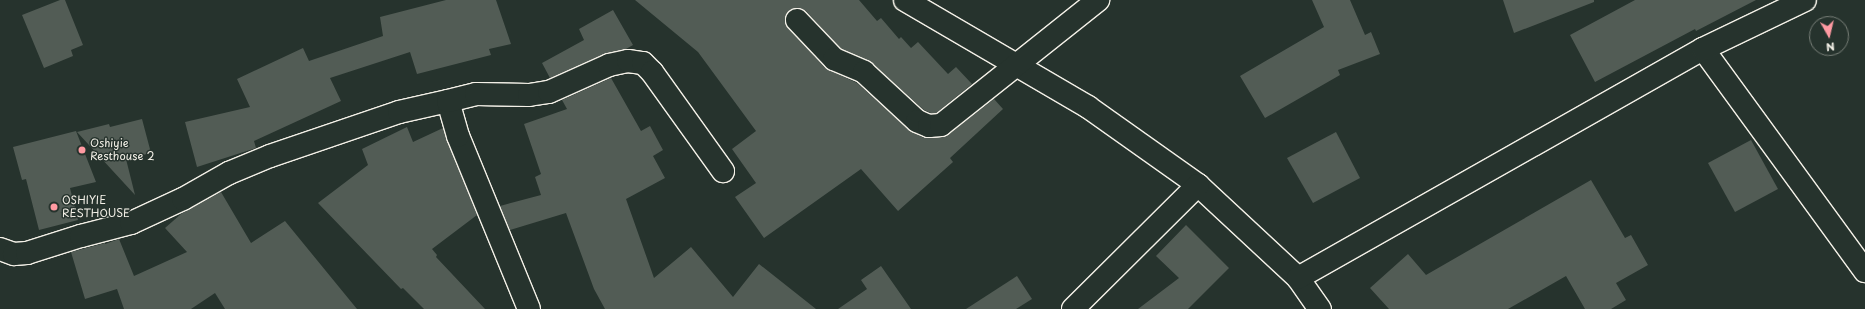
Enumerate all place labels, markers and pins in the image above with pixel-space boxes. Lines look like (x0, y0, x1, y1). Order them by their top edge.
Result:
place label: Oshiyie Resthouse 2 (90, 137, 155, 163)
marker: Oshiyie Resthouse 2 (77, 145, 87, 155)
place label: OSHIYIE RESTHOUSE (62, 194, 130, 220)
marker: OSHIYIE RESTHOUSE (49, 202, 59, 212)

